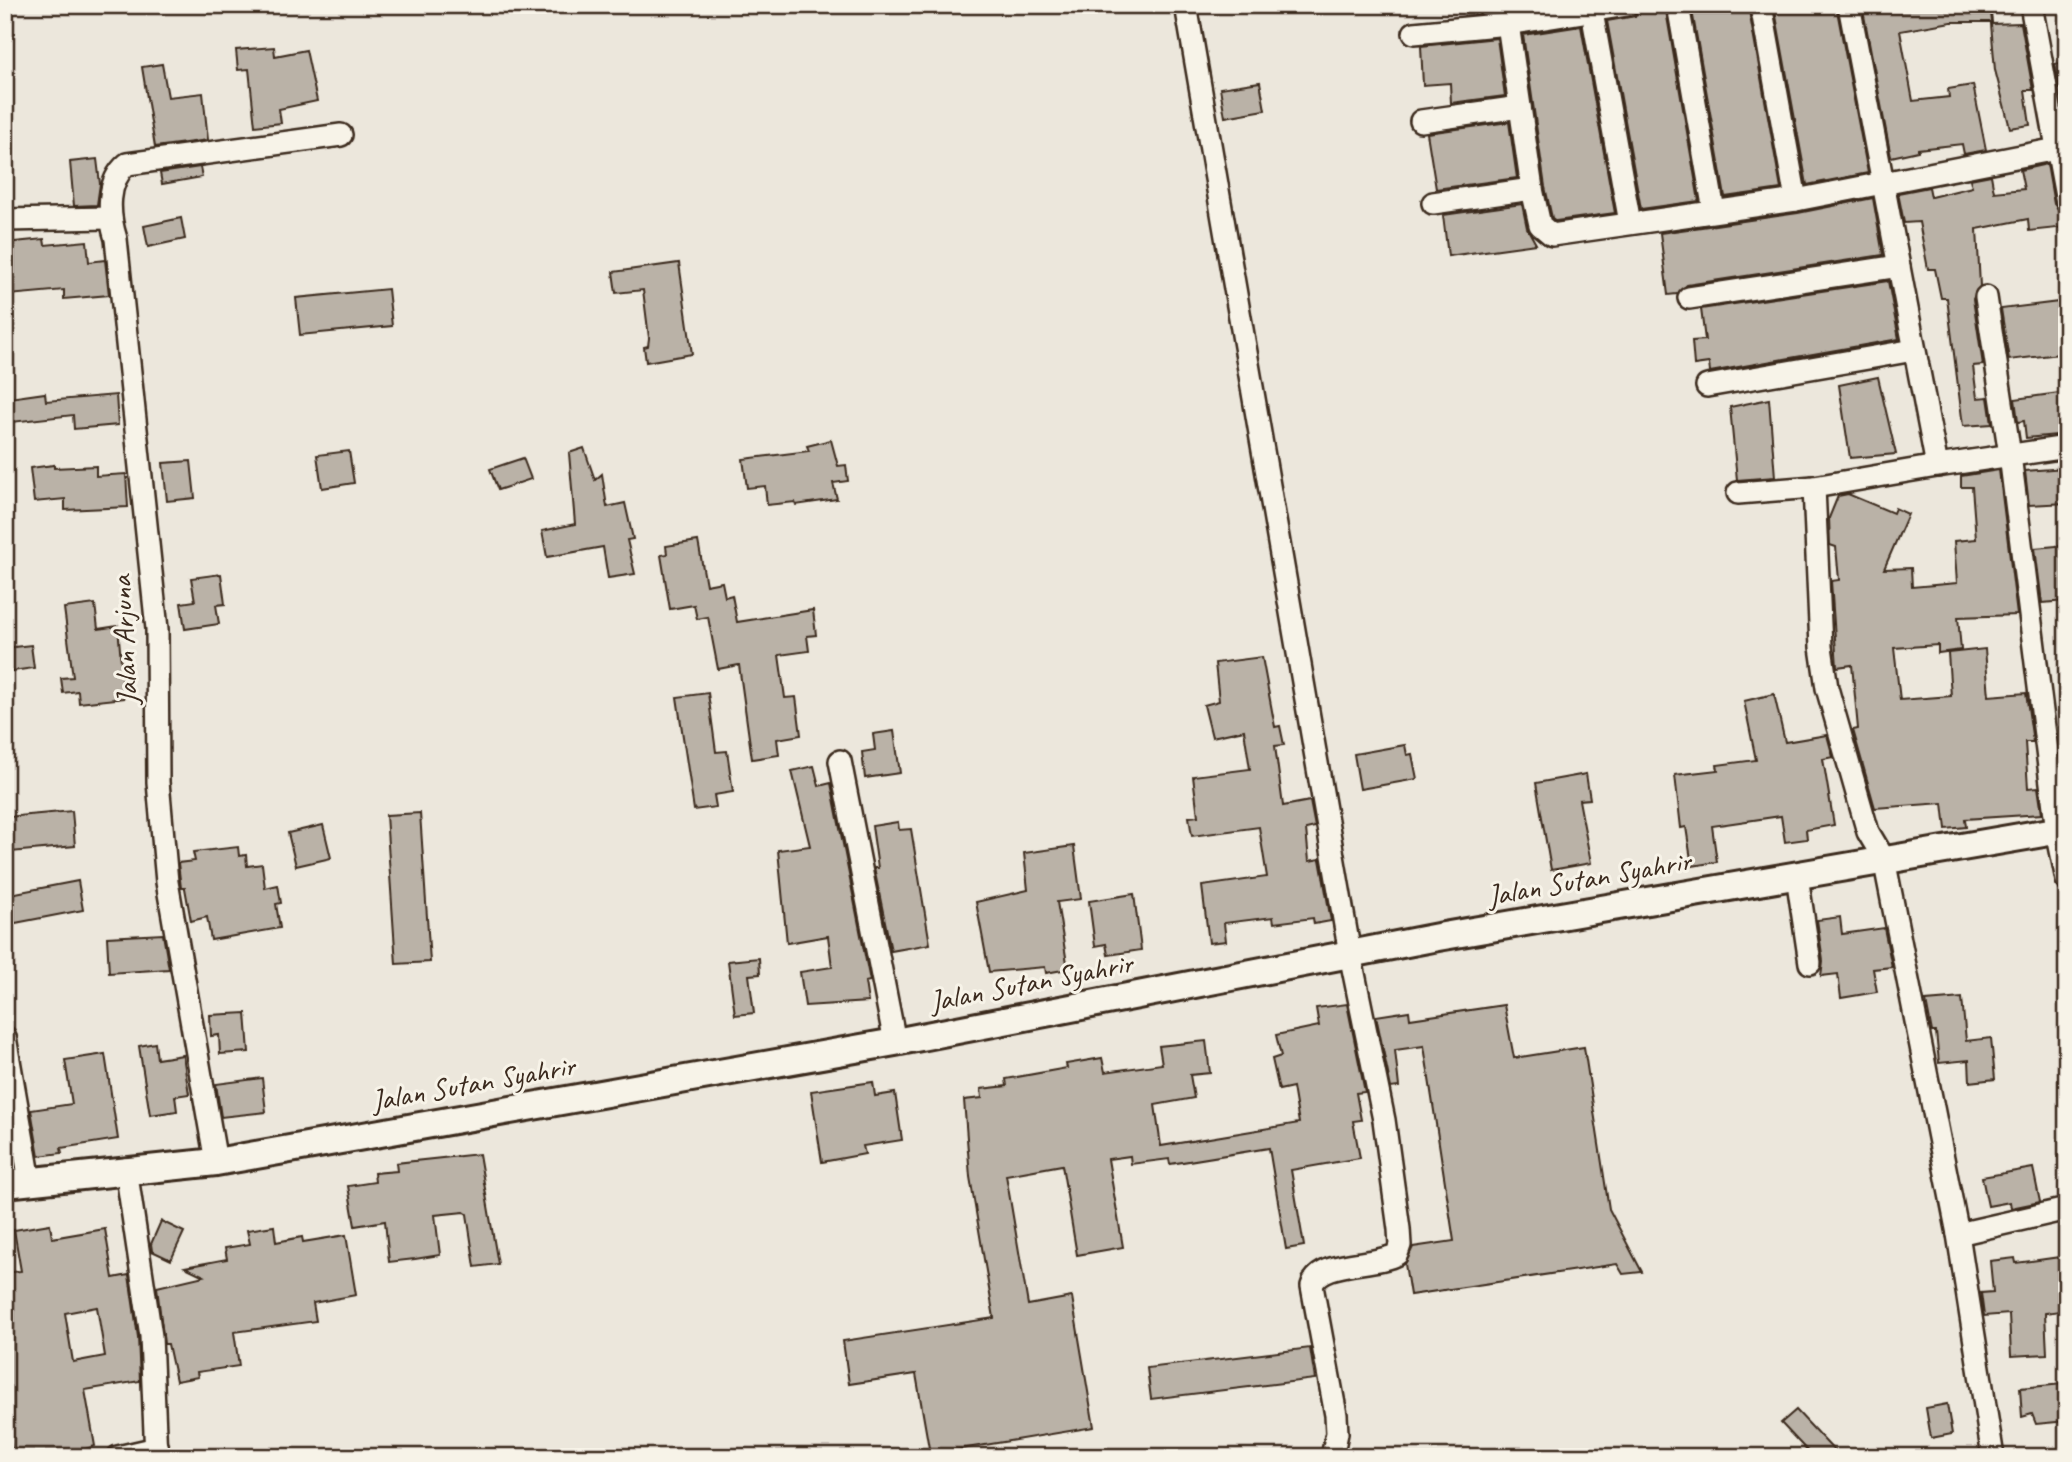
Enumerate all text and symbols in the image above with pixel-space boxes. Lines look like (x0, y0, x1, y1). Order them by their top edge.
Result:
street label: Jalan Arjuna (102, 572, 146, 708)
street label: Jalan Sutan Syahrir (1482, 841, 1696, 915)
street label: Jalan Sutan Syahrir (924, 943, 1138, 1021)
street label: Jalan Sutan Syahrir (366, 1046, 580, 1120)

